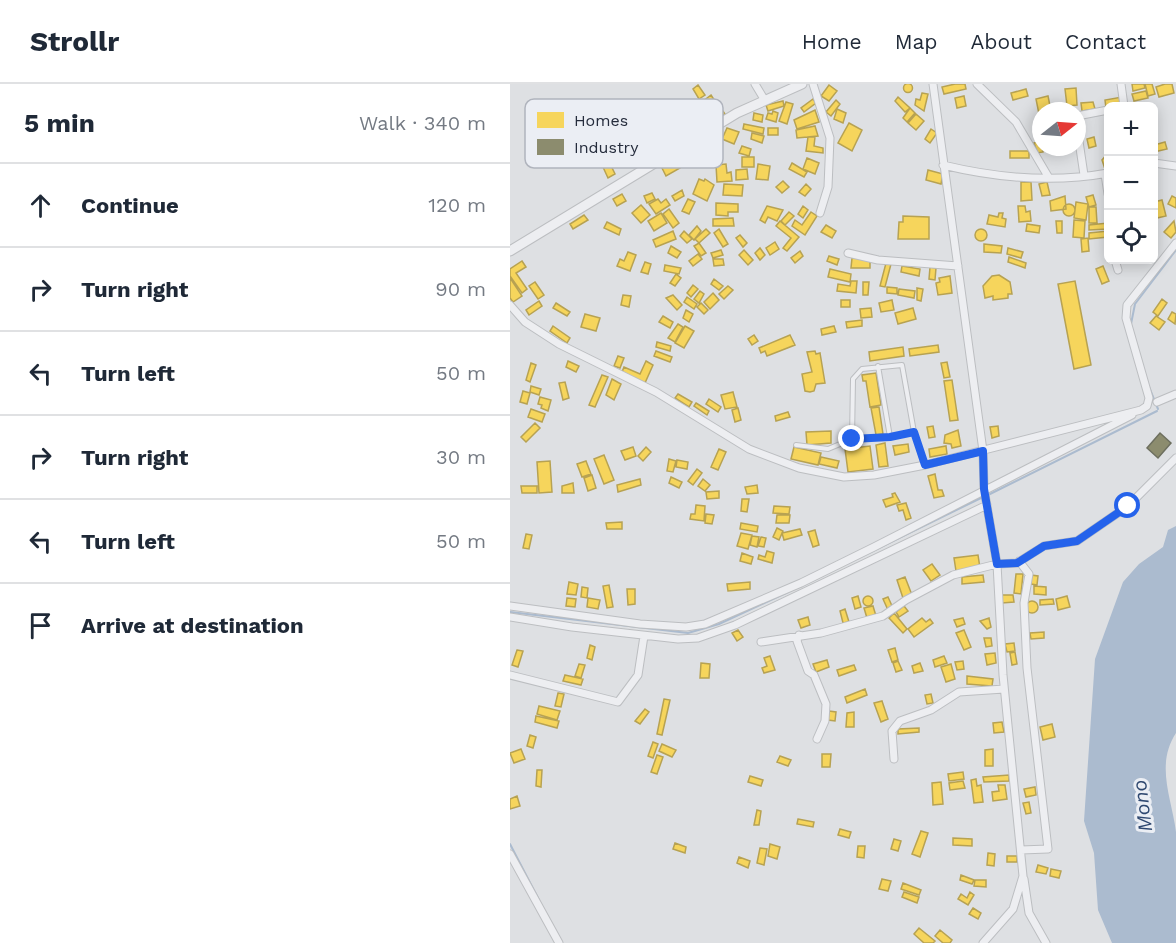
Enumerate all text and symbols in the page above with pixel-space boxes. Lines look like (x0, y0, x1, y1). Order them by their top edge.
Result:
text: Strollr (30, 25, 119, 58)
text: Home (802, 29, 862, 54)
text: Map (895, 29, 938, 54)
text: About (971, 29, 1032, 54)
text: Contact (1065, 29, 1146, 54)
legend (525, 99, 723, 168)
north arrow (1032, 102, 1086, 156)
map controls (1104, 102, 1158, 264)
button: + (1104, 102, 1158, 156)
text: 5 min (24, 108, 95, 138)
text: Walk · 340 m (359, 111, 486, 135)
text: Homes (574, 111, 628, 130)
text: Industry (574, 138, 639, 157)
button: − (1104, 156, 1158, 210)
icon: ahead (24, 189, 57, 222)
text: Continue (81, 193, 179, 218)
text: 120 m (428, 193, 486, 217)
button: locate (1104, 210, 1158, 264)
icon: right (24, 273, 57, 306)
text: Turn right (81, 277, 188, 302)
text: 90 m (435, 277, 486, 301)
icon: left (24, 357, 57, 390)
text: Turn left (81, 361, 175, 386)
text: 50 m (436, 361, 486, 385)
route end (838, 425, 864, 451)
icon: right (24, 441, 57, 474)
text: Turn right (81, 445, 188, 470)
text: 30 m (436, 445, 486, 469)
route start (1114, 492, 1140, 518)
icon: left (24, 525, 57, 558)
text: Turn left (81, 529, 175, 554)
text: 50 m (436, 529, 486, 553)
icon: arrive (24, 609, 57, 642)
text: Arrive at destination (81, 613, 304, 638)
water label: Mono (1127, 779, 1157, 833)

